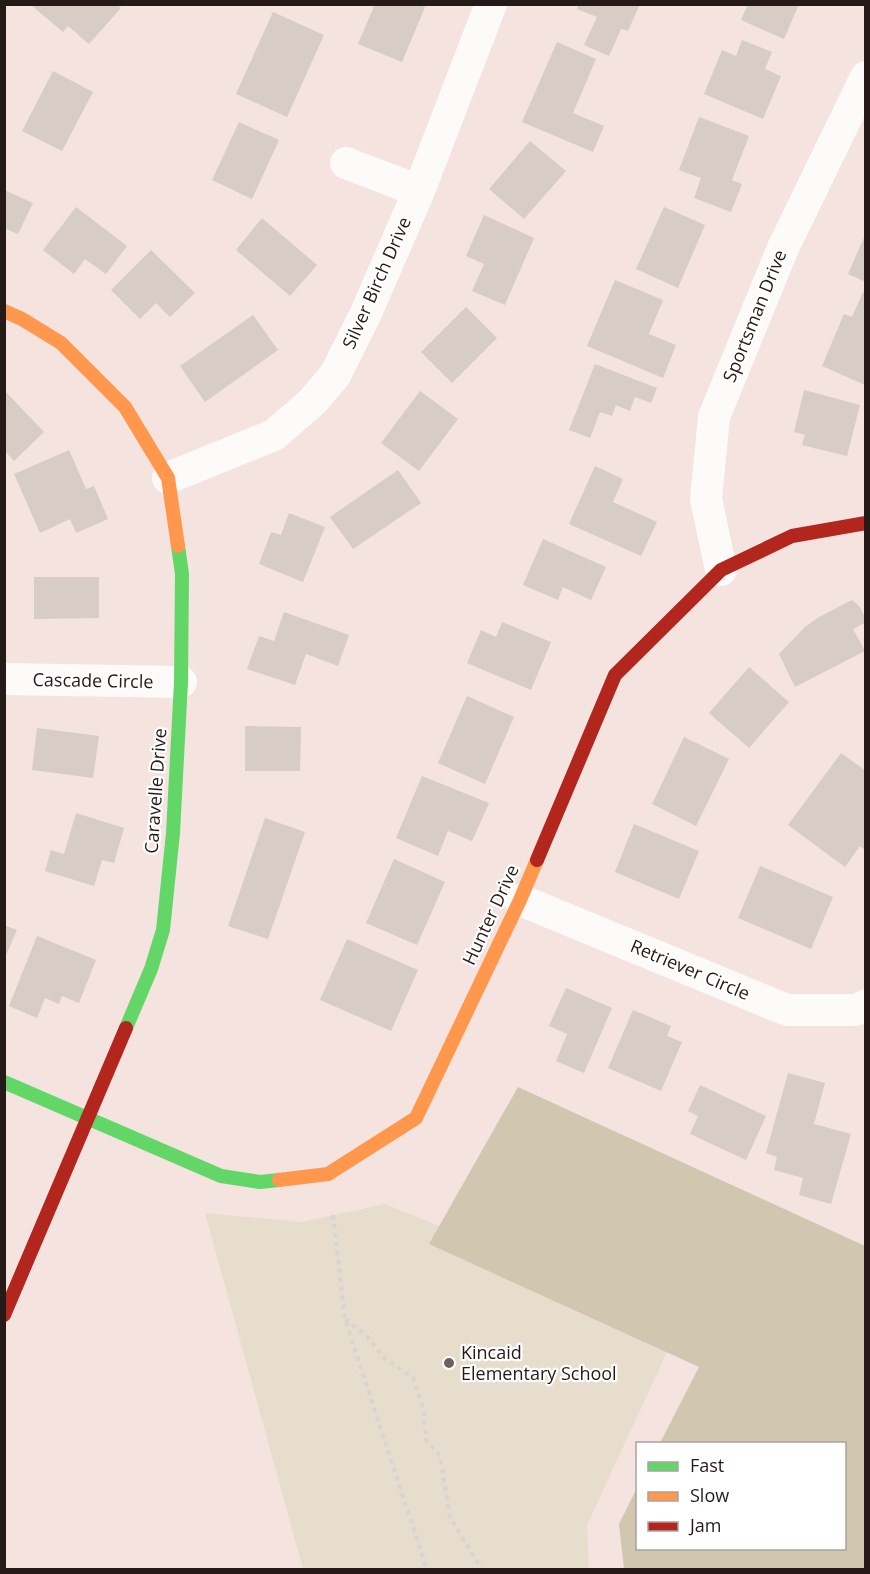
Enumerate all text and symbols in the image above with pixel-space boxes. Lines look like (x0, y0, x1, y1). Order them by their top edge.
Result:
street label: Silver Birch Drive (336, 213, 416, 352)
street label: Sportsman Drive (717, 246, 792, 385)
street label: Cascade Circle (32, 667, 154, 693)
street label: Caravelle Drive (139, 727, 171, 854)
street label: Hunter Drive (456, 861, 524, 969)
street label: Retriever Circle (627, 933, 754, 1005)
place label: Kincaid Elementary School (461, 1340, 617, 1385)
marker: Kincaid Elementary School (442, 1356, 456, 1370)
legend (636, 1442, 846, 1550)
text: Fast (690, 1453, 724, 1477)
text: Slow (690, 1483, 729, 1507)
text: Jam (688, 1513, 722, 1537)

